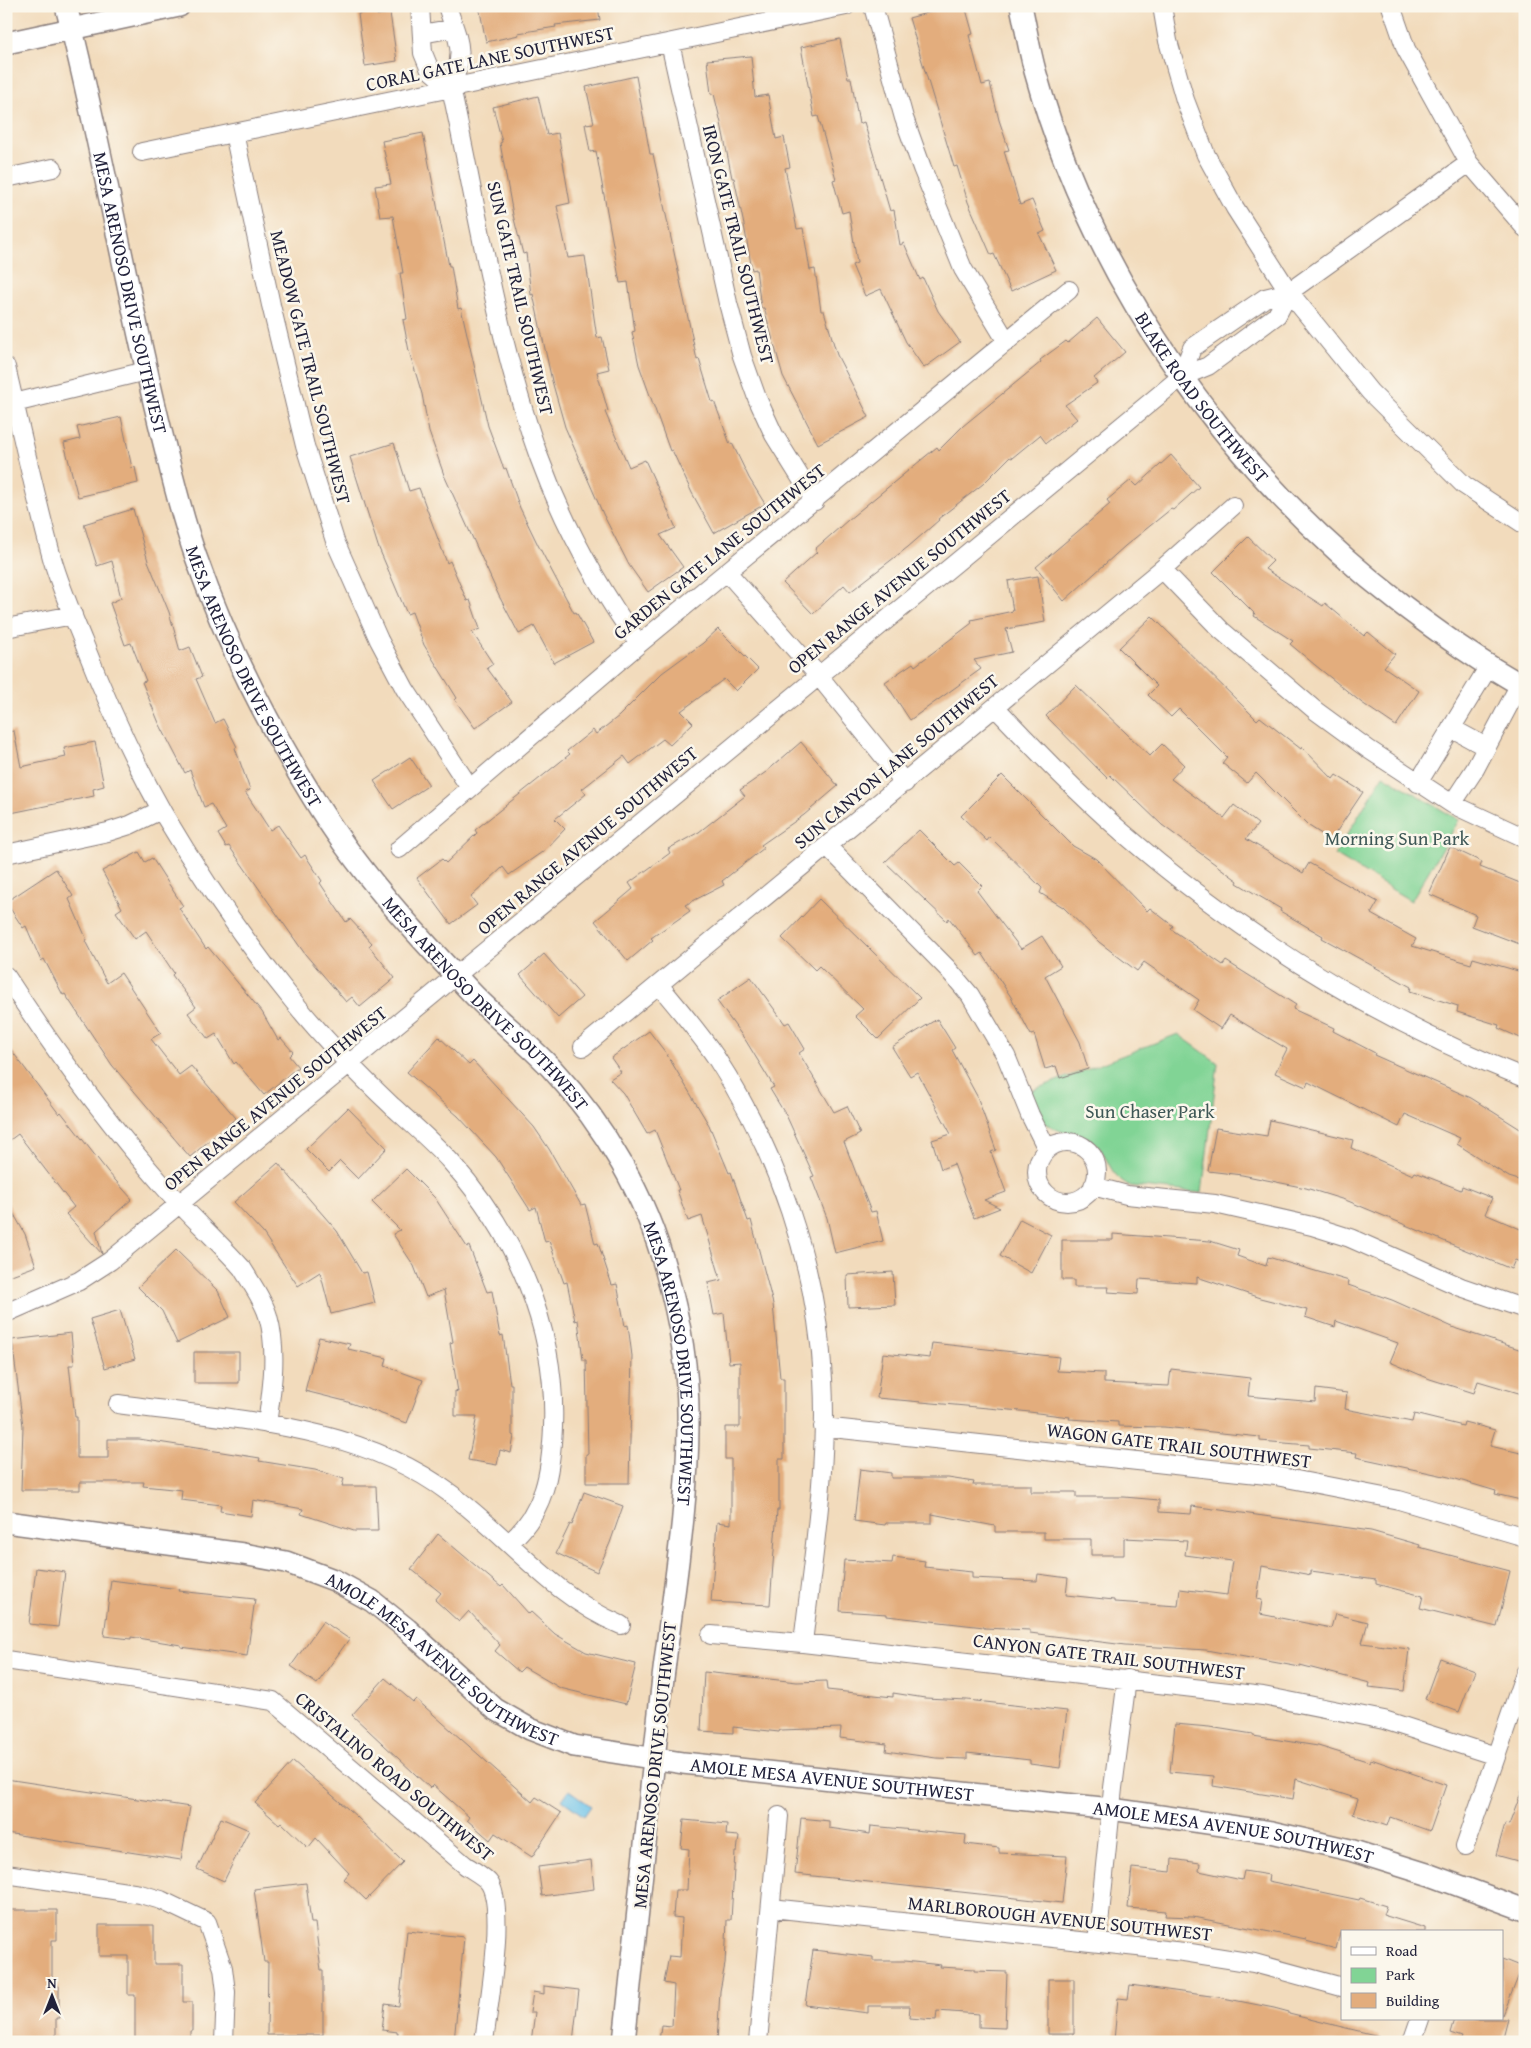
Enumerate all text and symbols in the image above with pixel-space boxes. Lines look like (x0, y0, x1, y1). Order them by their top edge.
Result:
street label: CORAL GATE LANE SOUTHWEST (363, 18, 617, 98)
street label: IRON GATE TRAIL SOUTHWEST (696, 121, 782, 367)
street label: MESA ARENOSO DRIVE SOUTHWEST (86, 149, 175, 437)
street label: SUN GATE TRAIL SOUTHWEST (480, 178, 562, 418)
street label: MEADOW GATE TRAIL SOUTHWEST (263, 227, 359, 507)
street label: BLAKE ROAD SOUTHWEST (1128, 306, 1276, 489)
street label: GARDEN GATE LANE SOUTHWEST (606, 456, 832, 646)
street label: OPEN RANGE AVENUE SOUTHWEST (781, 481, 1017, 680)
street label: MESA ARENOSO DRIVE SOUTHWEST (179, 542, 330, 813)
street label: SUN CANYON LANE SOUTHWEST (787, 666, 1005, 855)
street label: OPEN RANGE AVENUE SOUTHWEST (470, 739, 704, 941)
park label: Morning Sun Park (1325, 824, 1470, 852)
street label: MESA ARENOSO DRIVE SOUTHWEST (376, 890, 596, 1117)
street label: OPEN RANGE AVENUE SOUTHWEST (157, 998, 393, 1197)
park label: Sun Chaser Park (1085, 1097, 1215, 1125)
street label: MESA ARENOSO DRIVE SOUTHWEST (637, 1217, 702, 1507)
street label: WAGON GATE TRAIL SOUTHWEST (1045, 1415, 1313, 1475)
street label: AMOLE MESA AVENUE SOUTHWEST (322, 1564, 563, 1753)
street label: MESA ARENOSO DRIVE SOUTHWEST (625, 1620, 683, 1910)
street label: CANYON GATE TRAIL SOUTHWEST (972, 1625, 1247, 1687)
street label: CRISTALINO ROAD SOUTHWEST (289, 1684, 501, 1868)
street label: AMOLE MESA AVENUE SOUTHWEST (689, 1750, 976, 1808)
street label: AMOLE MESA AVENUE SOUTHWEST (1091, 1793, 1378, 1871)
street label: MARLBOROUGH AVENUE SOUTHWEST (907, 1888, 1214, 1948)
legend (1341, 1930, 1504, 2020)
text: Road (1386, 1940, 1417, 1961)
text: Park (1386, 1964, 1415, 1985)
north arrow (28, 1970, 78, 2020)
text: N (47, 1973, 57, 1993)
text: Building (1386, 1990, 1440, 2011)

